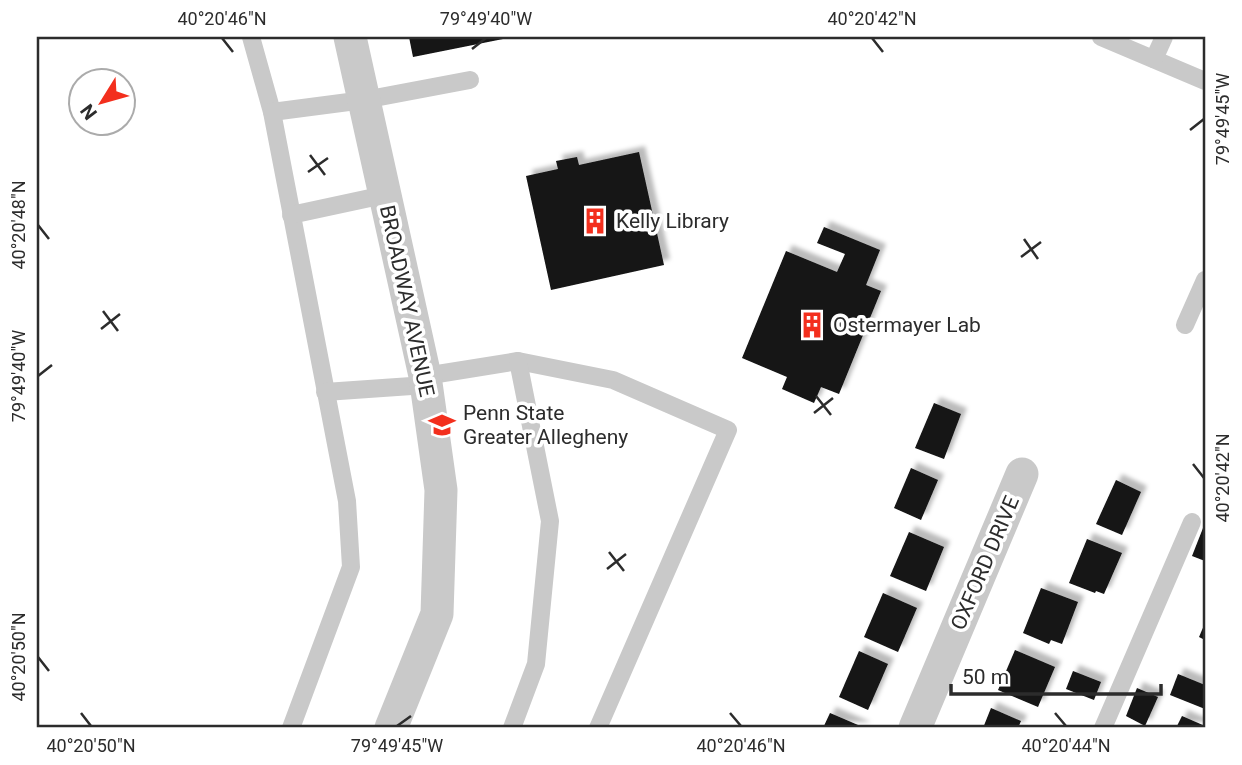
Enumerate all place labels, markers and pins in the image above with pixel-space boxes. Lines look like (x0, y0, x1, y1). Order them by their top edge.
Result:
building icon: Kelly Library (580, 206, 610, 236)
place label: Kelly Library (616, 209, 729, 233)
building icon: Ostermayer Lab (797, 310, 827, 340)
place label: Ostermayer Lab (833, 313, 981, 337)
place label: Penn State Greater Allegheny (463, 401, 628, 449)
school or university icon: Penn State Greater Allegheny (427, 410, 457, 440)

